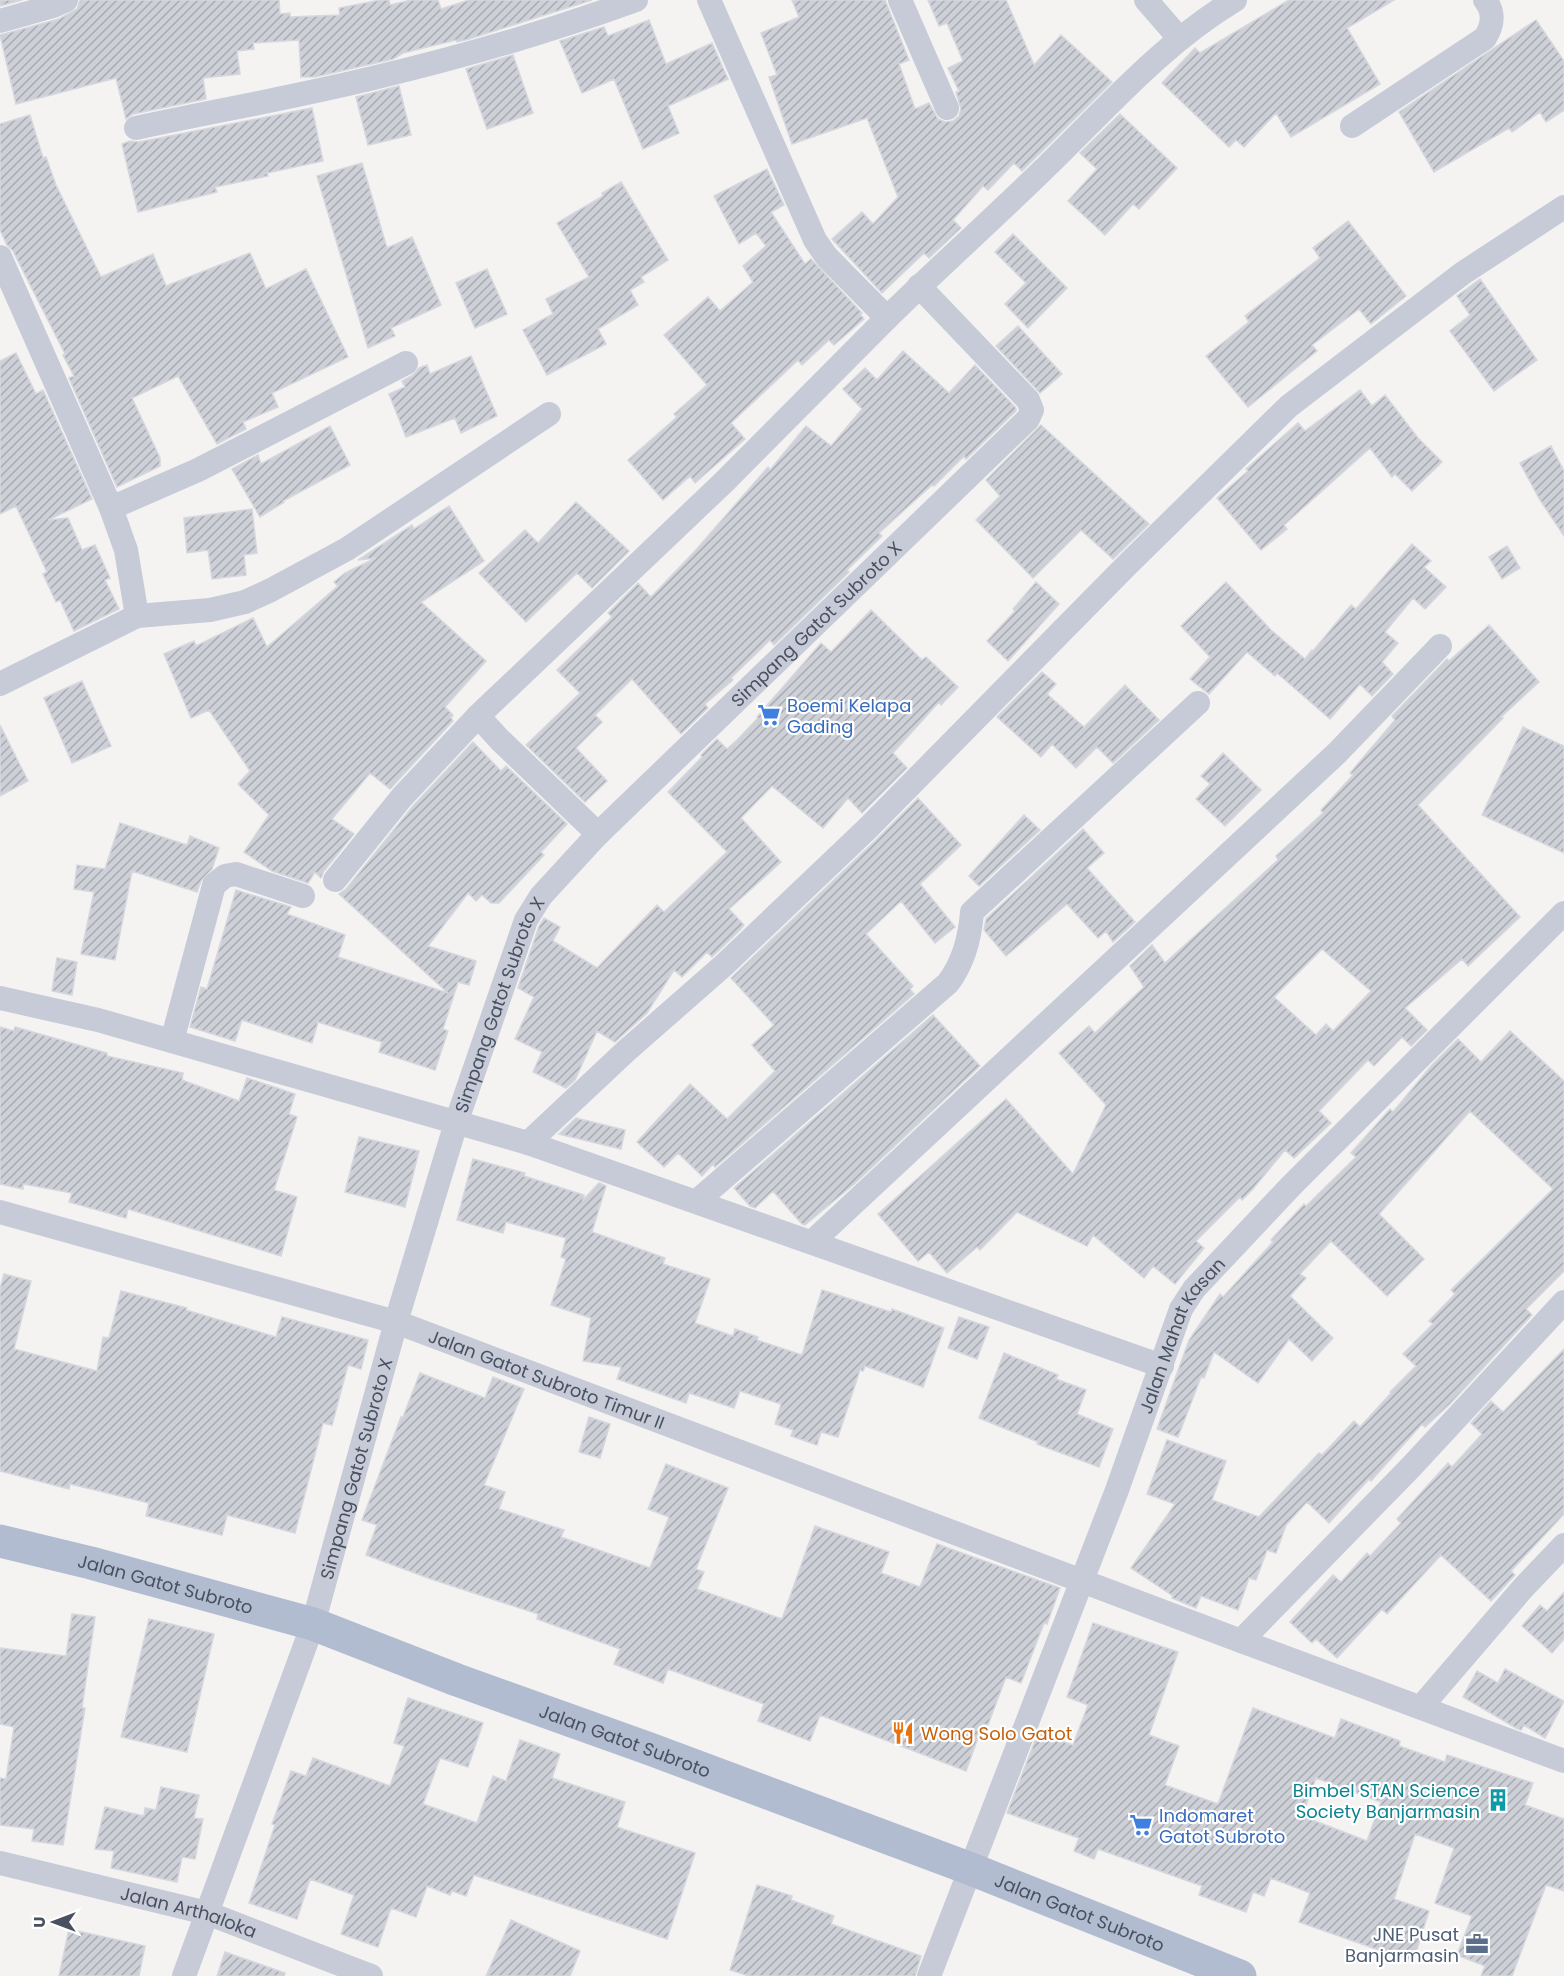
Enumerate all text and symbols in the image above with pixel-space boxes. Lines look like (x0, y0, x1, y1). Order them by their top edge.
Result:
street label: Simpang Gatot Subroto X (725, 535, 907, 712)
place label: Boemi Kelapa Gading (787, 693, 911, 739)
supermarket icon: Boemi Kelapa Gading (756, 702, 782, 728)
street label: Simpang Gatot Subroto X (448, 892, 550, 1116)
street label: Jalan Mahat Kasan (1133, 1251, 1230, 1417)
street label: Jalan Gatot Subroto Timur II (425, 1323, 668, 1435)
street label: Simpang Gatot Subroto X (313, 1355, 398, 1582)
street label: Jalan Gatot Subroto (75, 1548, 256, 1620)
street label: Jalan Gatot Subroto (536, 1698, 714, 1783)
restaurant icon: Wong Solo Gatot (890, 1720, 916, 1746)
place label: Wong Solo Gatot (921, 1721, 1072, 1746)
place label: Bimbel STAN Science Society Banjarmasin (1293, 1778, 1480, 1824)
building icon: Bimbel STAN Science Society Banjarmasin (1485, 1787, 1511, 1813)
place label: Indomaret Gatot Subroto (1159, 1803, 1285, 1849)
supermarket icon: Indomaret Gatot Subroto (1128, 1812, 1154, 1838)
street label: Jalan Gatot Subroto (991, 1867, 1168, 1957)
street label: Jalan Arthaloka (118, 1880, 261, 1944)
north arrow (24, 1892, 84, 1952)
text: U (28, 1916, 51, 1928)
place label: JNE Pusat Banjarmasin (1345, 1922, 1459, 1968)
office icon: JNE Pusat Banjarmasin (1464, 1931, 1490, 1957)

